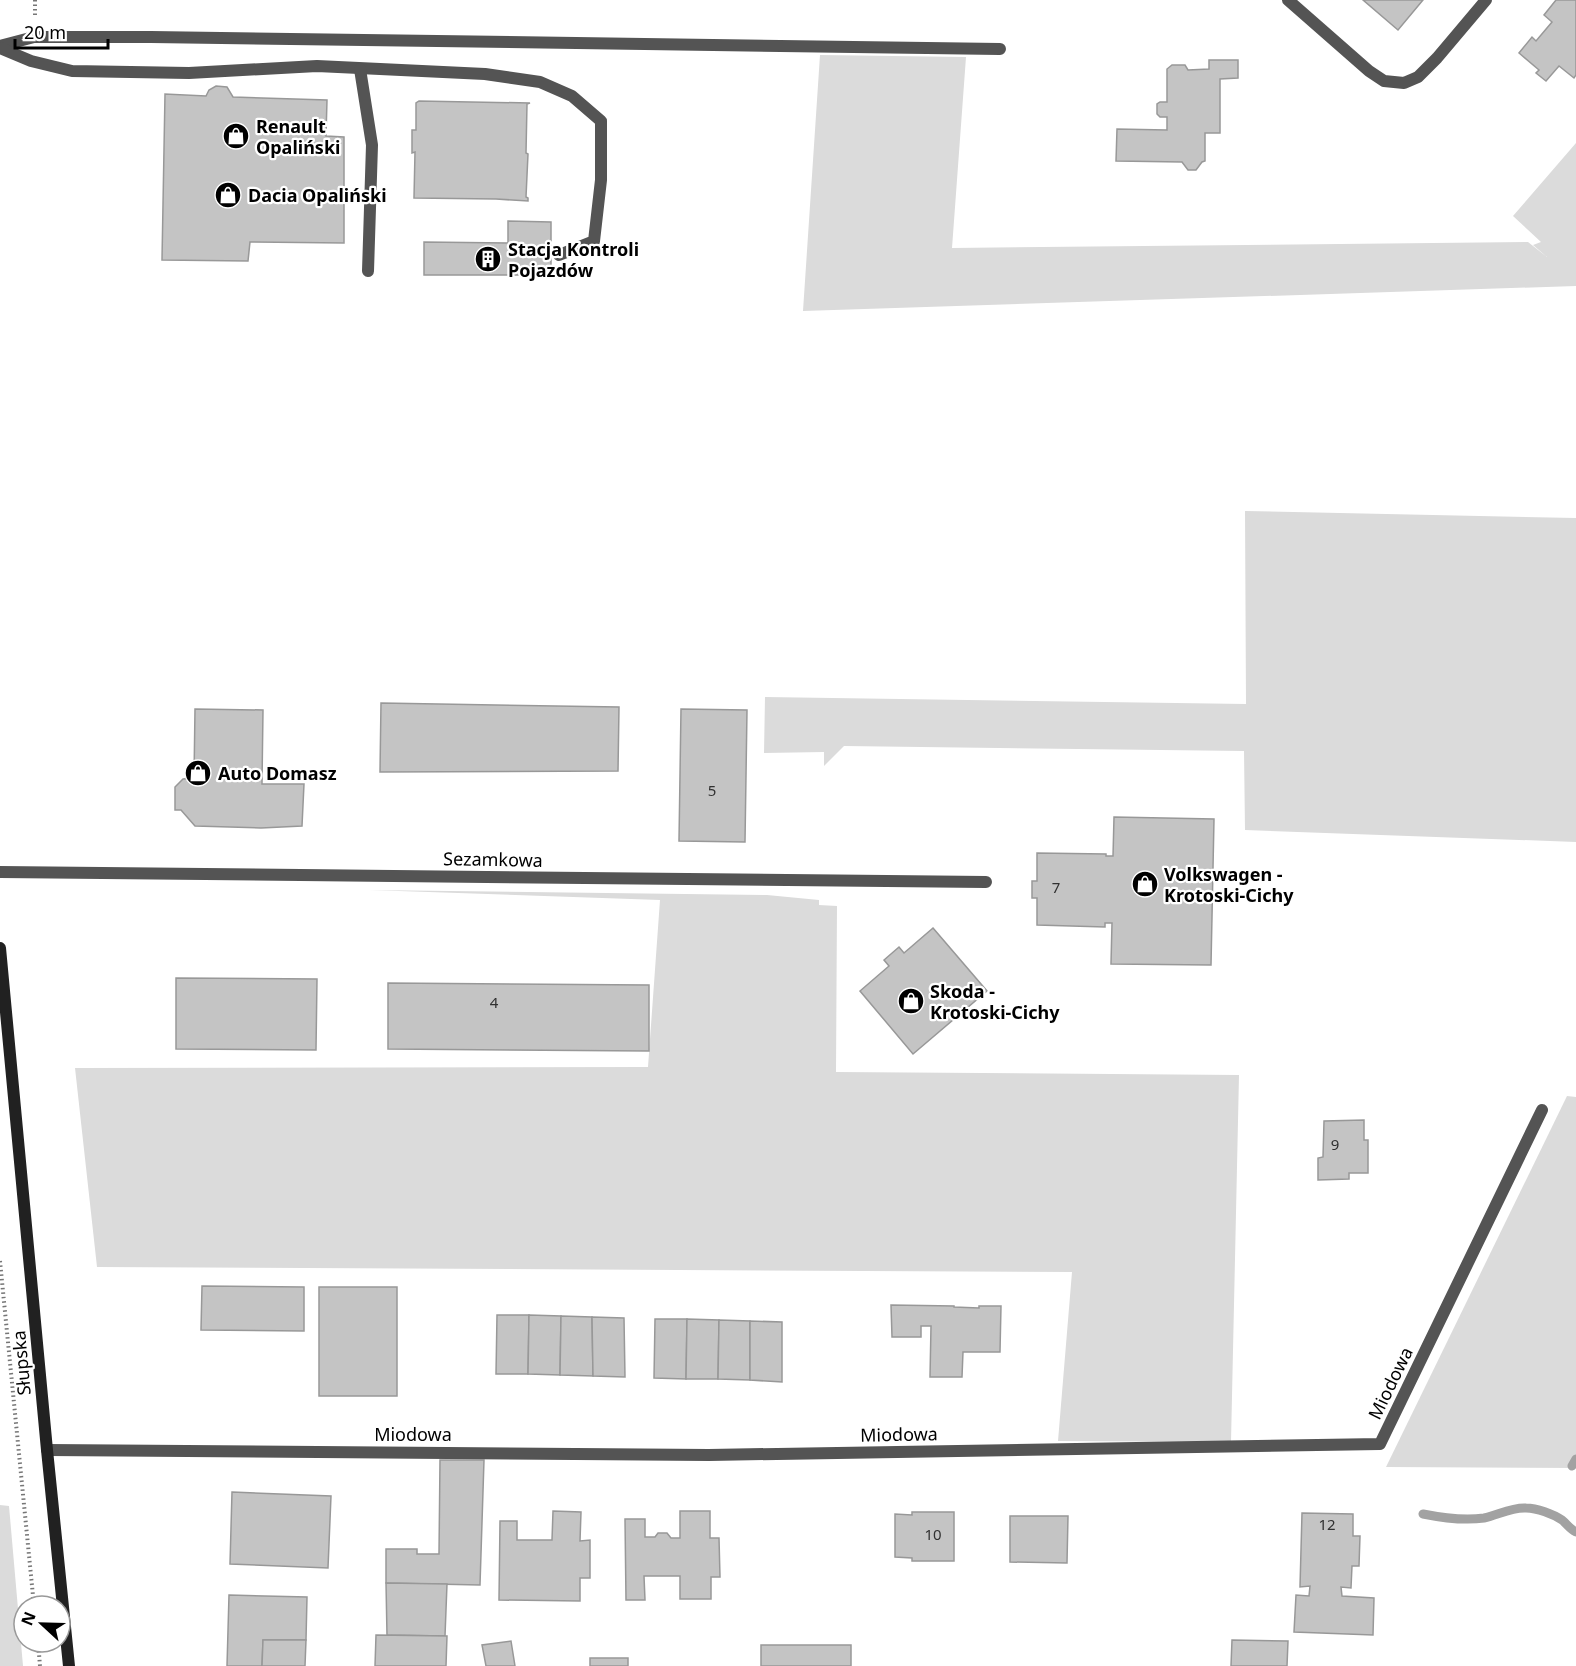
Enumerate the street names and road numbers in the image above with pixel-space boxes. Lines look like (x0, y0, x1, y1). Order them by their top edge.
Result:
street label: Sezamkowa (443, 846, 543, 872)
street label: Słupska (6, 1330, 36, 1396)
street label: Miodowa (1362, 1343, 1418, 1423)
street label: Miodowa (860, 1421, 938, 1447)
street label: Miodowa (374, 1422, 452, 1446)

